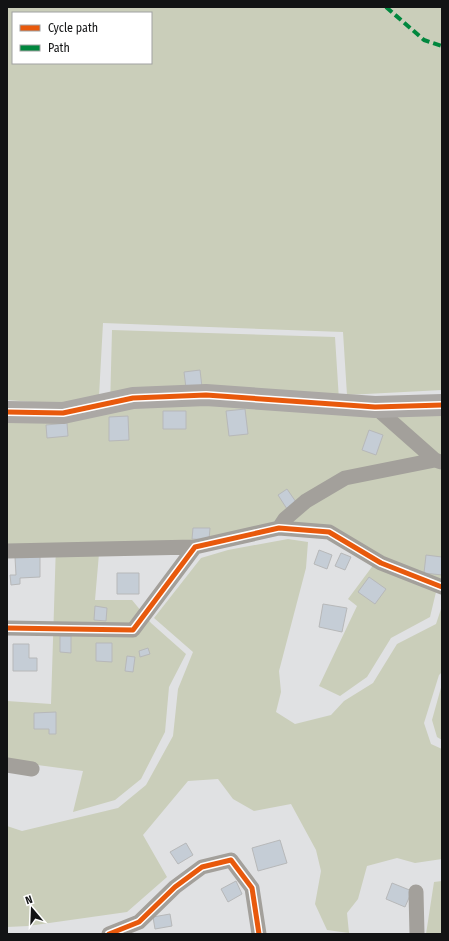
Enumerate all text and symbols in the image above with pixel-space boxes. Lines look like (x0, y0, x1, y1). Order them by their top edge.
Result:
legend (12, 12, 152, 64)
text: Cycle path (48, 21, 98, 35)
text: Path (48, 41, 70, 55)
north arrow (12, 889, 52, 929)
text: N (24, 893, 34, 907)

